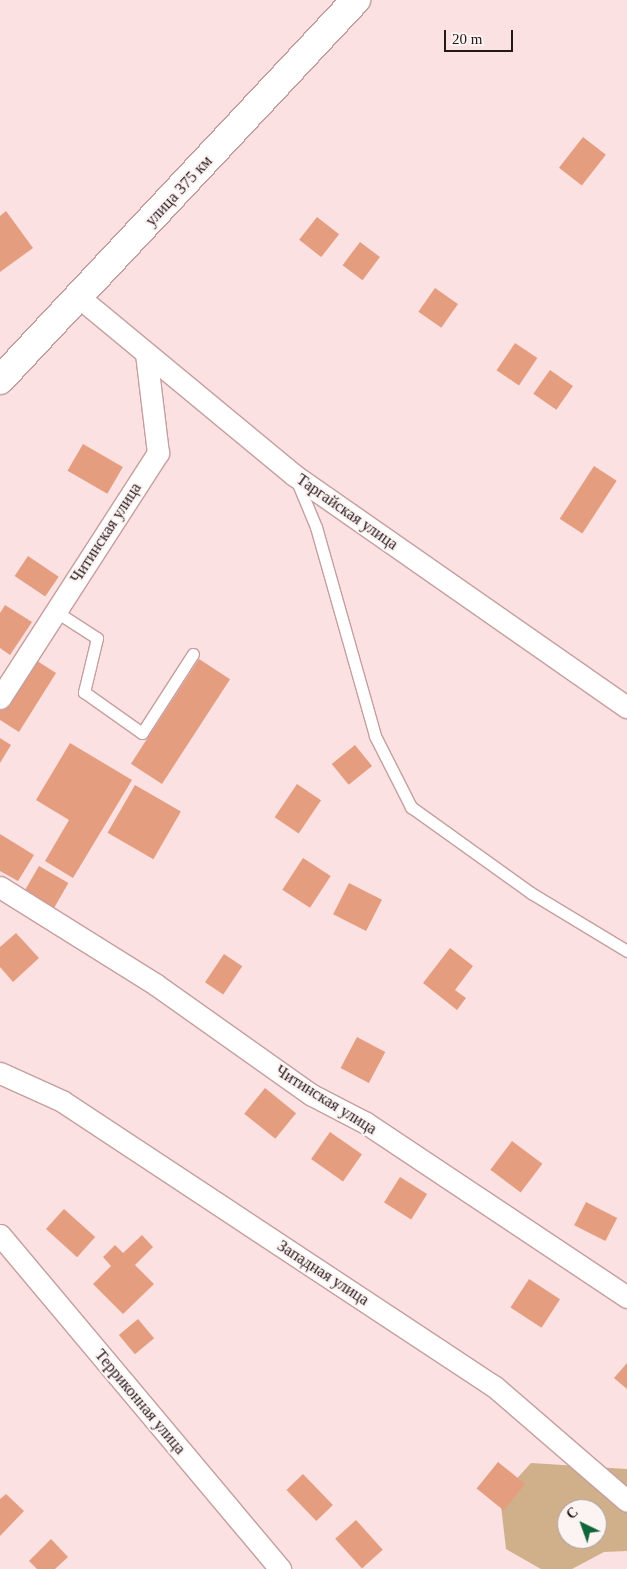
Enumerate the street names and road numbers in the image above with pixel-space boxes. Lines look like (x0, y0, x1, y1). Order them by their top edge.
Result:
street label: улица 375 км (141, 152, 217, 230)
street label: Таргайская улица (293, 470, 401, 554)
street label: Читинская улица (66, 479, 146, 587)
street label: Читинская улица (272, 1061, 380, 1139)
street label: Западная улица (274, 1236, 372, 1310)
street label: Терриконная улица (91, 1346, 189, 1458)

